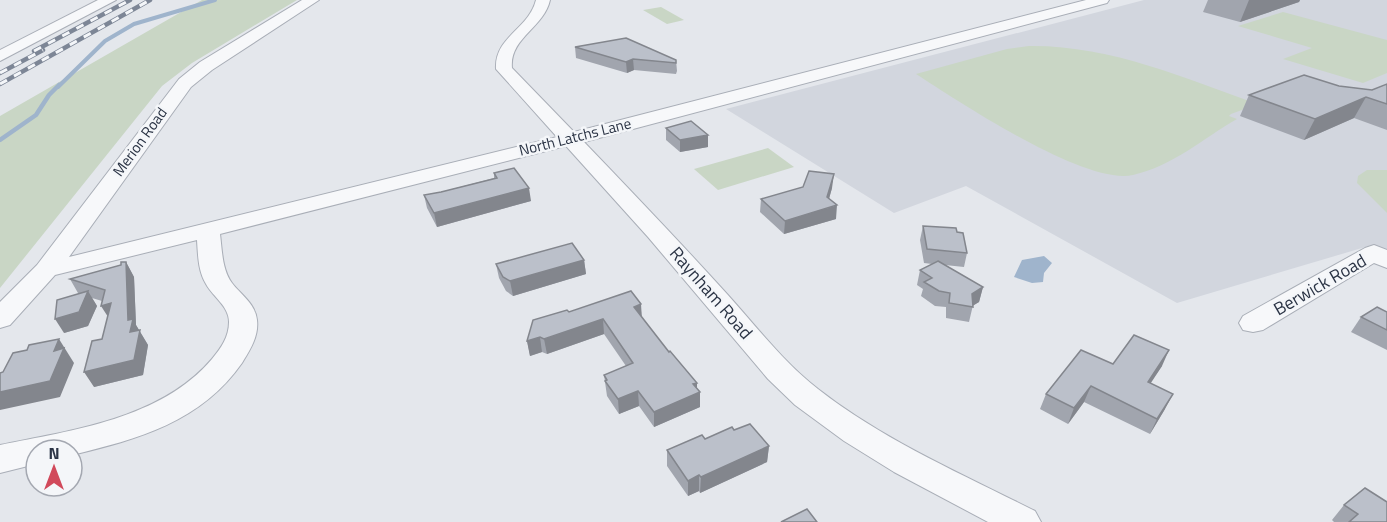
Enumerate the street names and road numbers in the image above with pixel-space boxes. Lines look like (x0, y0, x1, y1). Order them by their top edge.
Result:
street label: Merion Road (107, 102, 173, 181)
street label: North Latchs Lane (516, 111, 633, 162)
street label: Raynham Road (663, 240, 759, 345)
street label: Berwick Road (1268, 247, 1371, 322)

